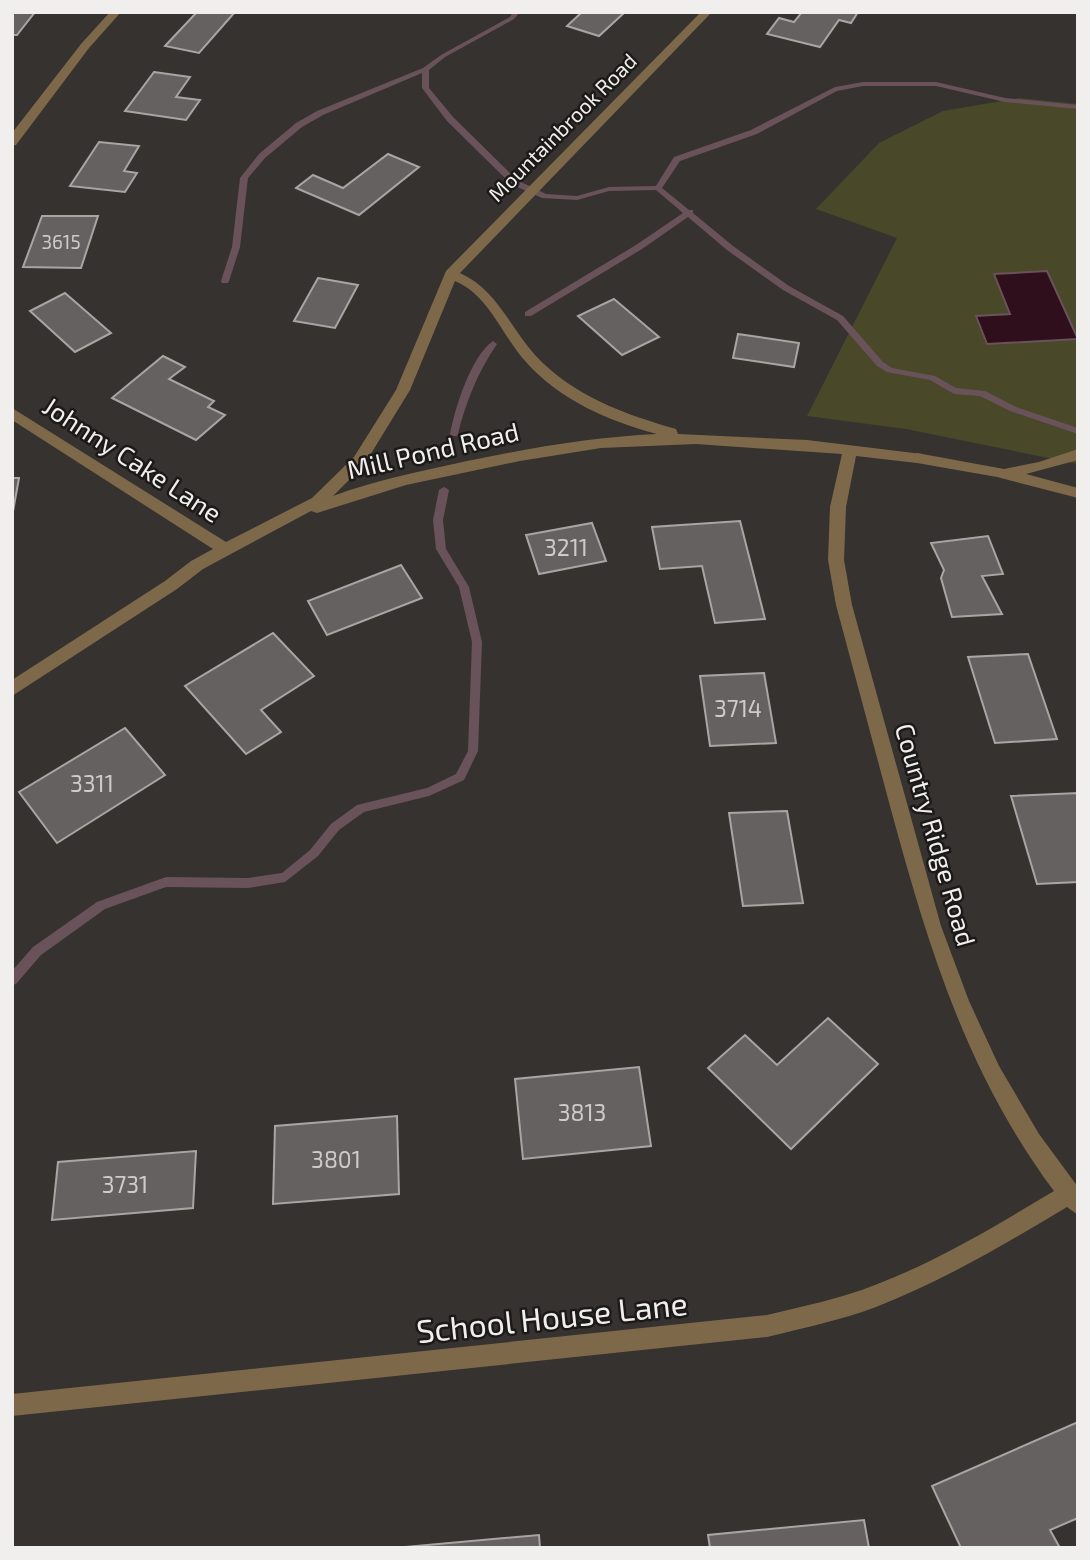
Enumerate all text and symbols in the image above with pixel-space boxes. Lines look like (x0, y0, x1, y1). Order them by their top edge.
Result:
street label: Mountainbrook Road (483, 48, 641, 206)
house number: 3615 (41, 230, 81, 253)
street label: Johnny Cake Lane (38, 390, 228, 528)
street label: Mill Pond Road (344, 415, 522, 484)
house number: 3211 (544, 533, 588, 561)
house number: 3714 (714, 694, 762, 722)
street label: Country Ridge Road (890, 720, 983, 950)
house number: 3311 (70, 769, 114, 797)
house number: 3813 (558, 1098, 606, 1126)
house number: 3801 (311, 1145, 361, 1173)
house number: 3731 (102, 1170, 148, 1198)
street label: School House Lane (414, 1283, 689, 1349)

